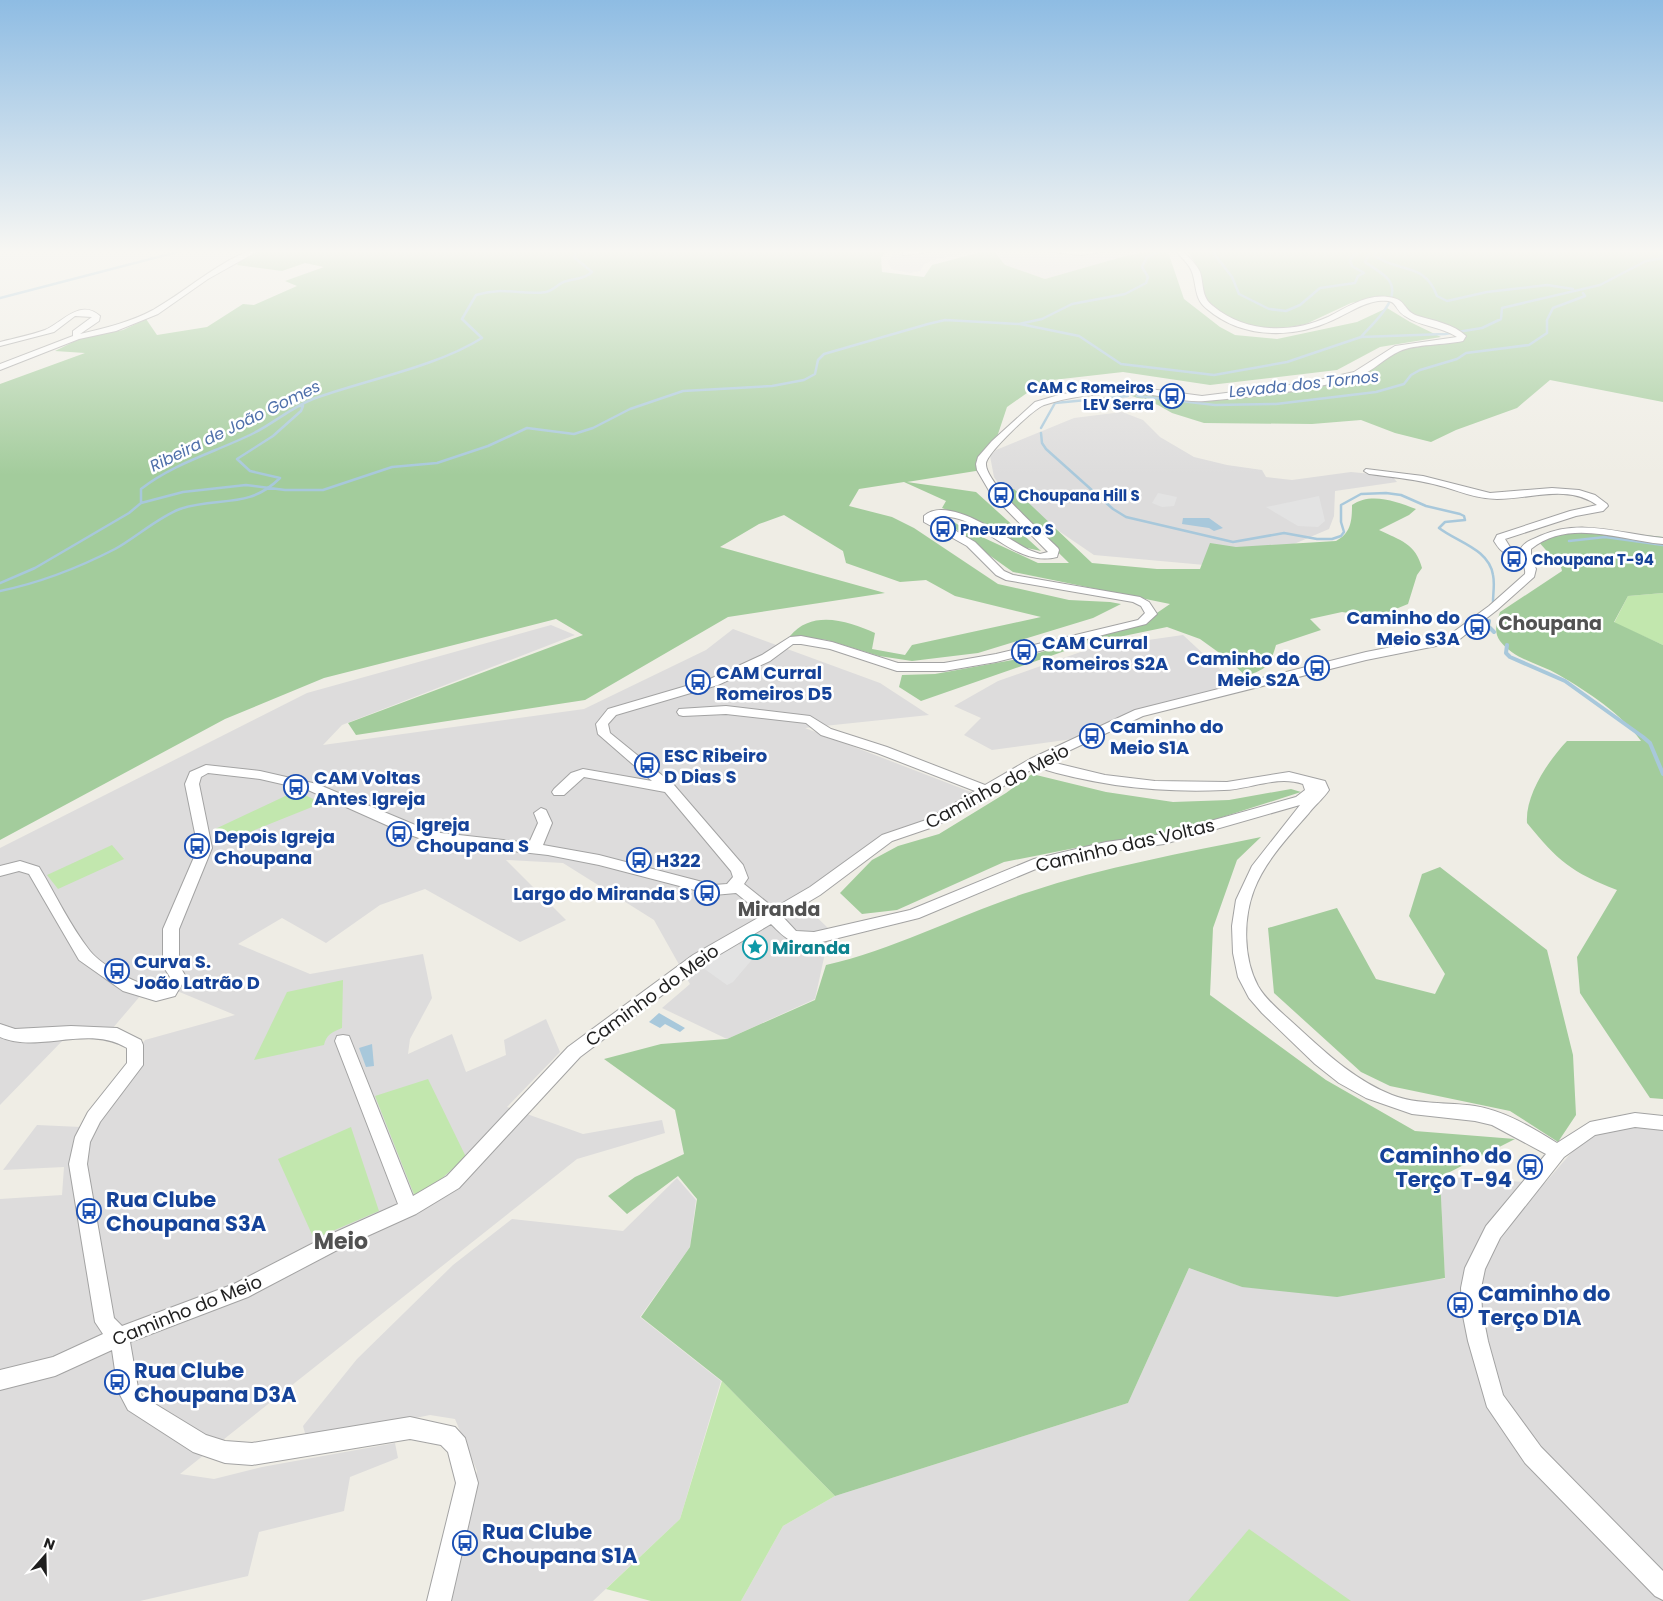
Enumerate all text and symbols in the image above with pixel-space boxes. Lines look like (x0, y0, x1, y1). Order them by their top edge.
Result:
water label: Levada dos Tornos (1228, 365, 1380, 403)
water label: Ribeira de João Gomes (146, 375, 324, 477)
place label: CAM C Romeiros LEV Serra (1027, 377, 1154, 415)
bus stop icon: CAM C Romeiros LEV Serra (1159, 383, 1185, 409)
bus stop icon: Choupana Hill S (988, 482, 1014, 508)
place label: Choupana Hill S (1018, 485, 1140, 506)
bus stop icon: Pneuzarco S (930, 516, 956, 542)
place label: Pneuzarco S (960, 519, 1054, 540)
bus stop icon: Choupana T-94 (1501, 546, 1527, 572)
place label: Choupana T-94 (1532, 549, 1654, 570)
place label: Caminho do Meio S3A (1346, 605, 1460, 651)
district label: Choupana (1498, 610, 1602, 637)
bus stop icon: Caminho do Meio S3A (1464, 614, 1490, 640)
place label: CAM Curral Romeiros S2A (1042, 630, 1168, 676)
bus stop icon: CAM Curral Romeiros S2A (1011, 639, 1037, 665)
place label: Caminho do Meio S2A (1186, 646, 1300, 692)
bus stop icon: Caminho do Meio S2A (1304, 655, 1330, 681)
place label: CAM Curral Romeiros D5 (716, 660, 832, 706)
bus stop icon: CAM Curral Romeiros D5 (685, 669, 711, 695)
place label: Caminho do Meio S1A (1110, 714, 1224, 760)
bus stop icon: Caminho do Meio S1A (1079, 723, 1105, 749)
street label: Caminho do Meio (921, 738, 1073, 834)
place label: ESC Ribeiro D Dias S (664, 743, 767, 789)
bus stop icon: ESC Ribeiro D Dias S (634, 752, 660, 778)
place label: CAM Voltas Antes Igreja (314, 765, 426, 811)
bus stop icon: CAM Voltas Antes Igreja (283, 774, 309, 800)
place label: Igreja Choupana S (416, 812, 529, 858)
street label: Caminho das Voltas (1033, 812, 1217, 878)
bus stop icon: Igreja Choupana S (386, 821, 412, 847)
place label: Depois Igreja Choupana (214, 824, 335, 870)
bus stop icon: Depois Igreja Choupana (184, 833, 210, 859)
bus stop icon: H322 (626, 847, 652, 873)
place label: H322 (656, 848, 701, 873)
bus stop icon: Largo do Miranda S (694, 880, 720, 906)
place label: Largo do Miranda S (513, 881, 690, 906)
district label: Miranda (738, 896, 820, 923)
place icon: Miranda (742, 934, 768, 960)
place label: Miranda (772, 935, 850, 960)
street label: Caminho do Meio (580, 938, 724, 1052)
place label: Curva S. João Latrão D (134, 949, 260, 995)
bus stop icon: Curva S. João Latrão D (104, 958, 130, 984)
place label: Caminho do Terço T-94 (1380, 1141, 1512, 1194)
bus stop icon: Caminho do Terço T-94 (1517, 1154, 1543, 1180)
place label: Rua Clube Choupana S3A (106, 1185, 267, 1238)
bus stop icon: Rua Clube Choupana S3A (76, 1198, 102, 1224)
district label: Meio (314, 1226, 368, 1257)
street label: Caminho do Meio (108, 1269, 266, 1351)
place label: Caminho do Terço D1A (1478, 1279, 1610, 1332)
bus stop icon: Caminho do Terço D1A (1447, 1292, 1473, 1318)
place label: Rua Clube Choupana D3A (134, 1356, 297, 1409)
bus stop icon: Rua Clube Choupana D3A (104, 1369, 130, 1395)
place label: Rua Clube Choupana S1A (482, 1517, 638, 1570)
bus stop icon: Rua Clube Choupana S1A (452, 1530, 478, 1556)
north arrow (20, 1531, 70, 1581)
text: N (41, 1533, 58, 1555)

